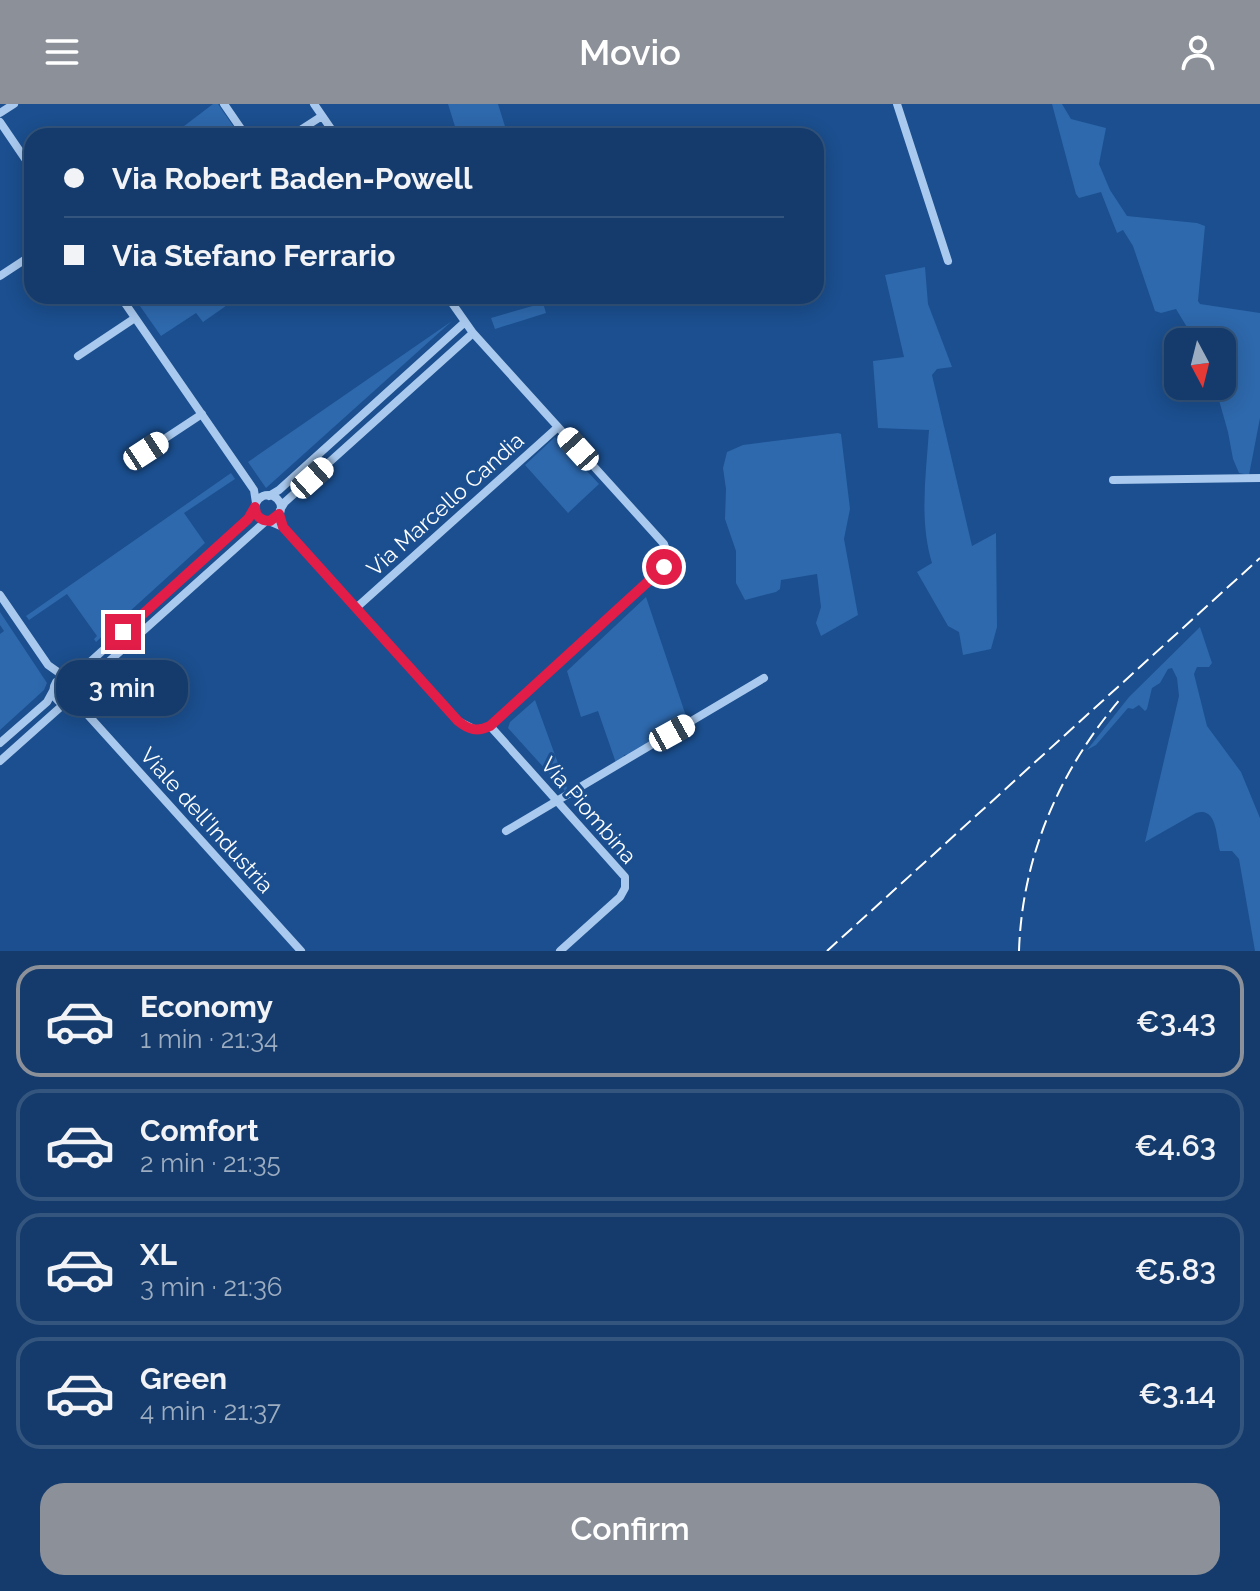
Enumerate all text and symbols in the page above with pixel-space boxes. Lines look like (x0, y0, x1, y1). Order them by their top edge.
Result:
icon: menu (40, 30, 84, 74)
icon: person (1176, 30, 1220, 74)
text: Movio (579, 31, 681, 73)
text: Via Robert Baden-Powell (112, 161, 472, 196)
text: Via Stefano Ferrario (112, 238, 395, 273)
north arrow (1164, 328, 1236, 400)
map controls (1164, 328, 1236, 400)
car (553, 423, 603, 475)
street label: Via Marcello Candia (361, 427, 529, 581)
car (119, 428, 173, 474)
car (286, 453, 338, 503)
route start (646, 549, 682, 585)
route end (105, 614, 141, 650)
callout: 3 min (57, 660, 189, 716)
text: 3 min (89, 673, 155, 703)
car (645, 711, 699, 755)
street label: Viale dell'Industria (135, 742, 279, 898)
street label: Via Piombina (536, 752, 642, 868)
icon: car (44, 985, 116, 1057)
text: Economy (140, 989, 273, 1024)
text: €3.43 (1136, 1004, 1216, 1039)
text: 1 min · 21:34 (140, 1024, 278, 1054)
icon: car (44, 1109, 116, 1181)
text: Comfort (140, 1113, 259, 1148)
text: €4.63 (1134, 1128, 1216, 1163)
text: 2 min · 21:35 (140, 1148, 281, 1178)
icon: car (44, 1233, 116, 1305)
text: XL (140, 1237, 177, 1272)
text: €5.83 (1135, 1252, 1216, 1287)
text: 3 min · 21:36 (140, 1272, 283, 1302)
icon: car (44, 1357, 116, 1429)
text: Green (140, 1361, 227, 1396)
text: €3.14 (1138, 1376, 1216, 1411)
text: 4 min · 21:37 (140, 1396, 281, 1426)
button: Confirm (40, 1483, 1220, 1575)

